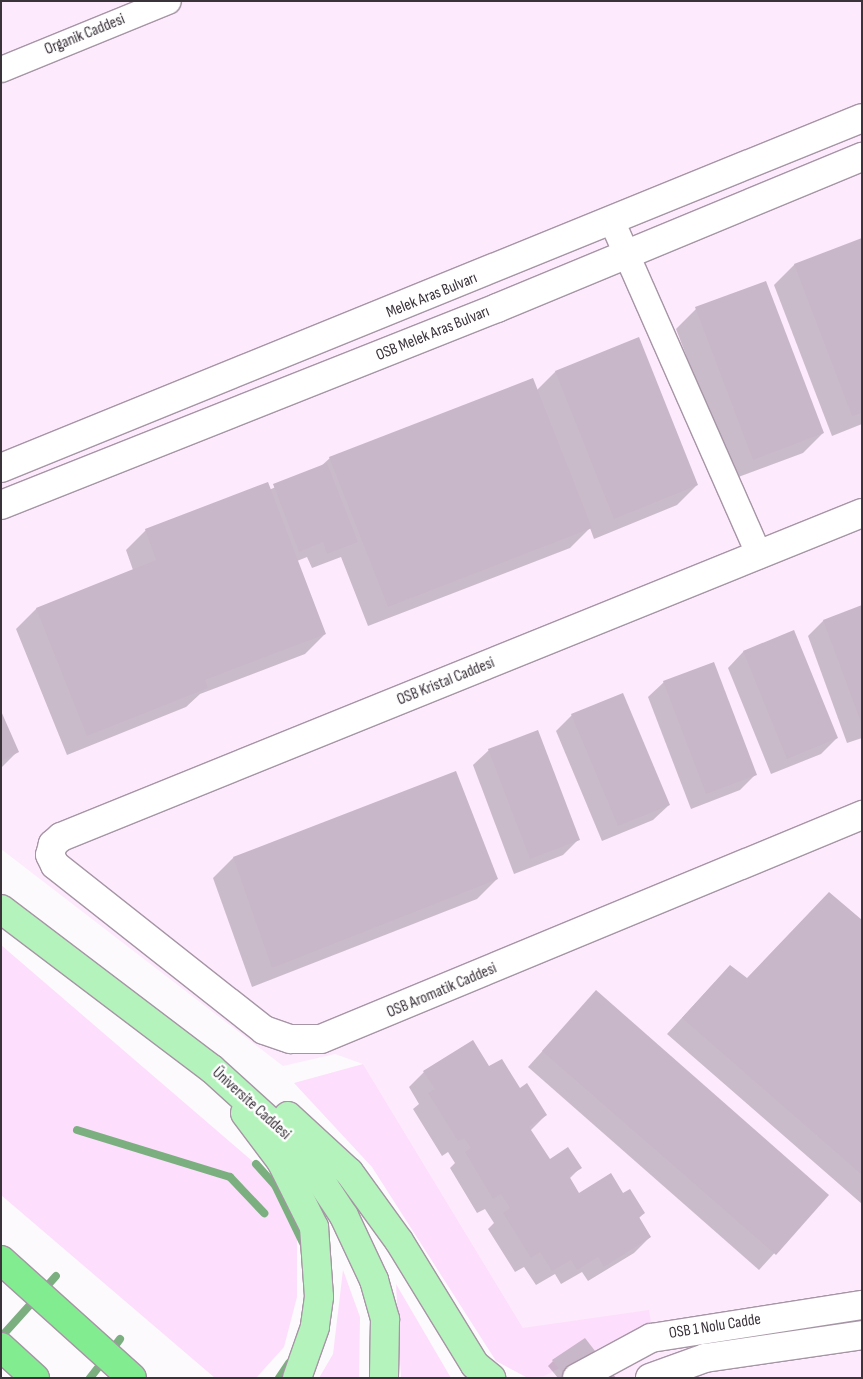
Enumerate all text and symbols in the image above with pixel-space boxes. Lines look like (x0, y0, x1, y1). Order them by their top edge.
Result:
street label: Organik Caddesi (42, 10, 128, 60)
street label: Melek Aras Bulvarı (384, 269, 480, 323)
street label: OSB Melek Aras Bulvarı (373, 302, 493, 366)
street label: OSB Kristal Caddesi (394, 654, 498, 710)
street label: OSB Aromatik Caddesi (384, 959, 500, 1023)
street label: Üniversite Caddesi (208, 1064, 294, 1144)
street label: OSB 1 Nolu Cadde (668, 1310, 762, 1344)

